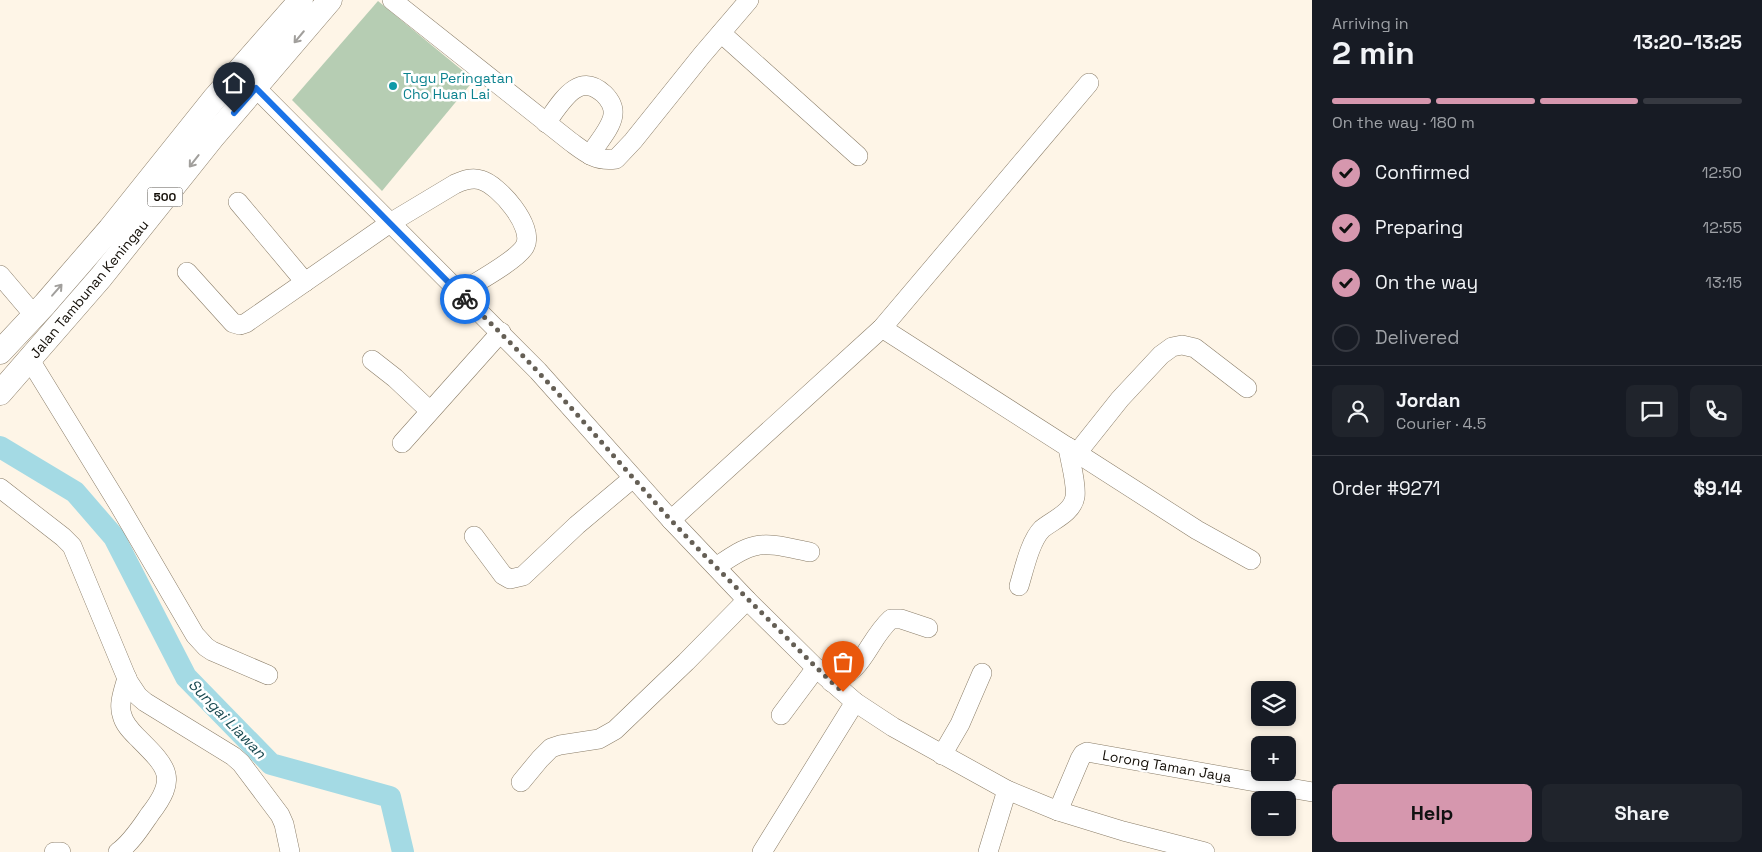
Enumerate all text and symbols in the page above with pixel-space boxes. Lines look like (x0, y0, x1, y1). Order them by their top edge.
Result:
text: Arriving in (1332, 13, 1409, 34)
text: 13:20–13:25 (1633, 30, 1742, 55)
one-way arrow (293, 31, 305, 44)
text: 2 min (1332, 33, 1415, 73)
pin (213, 62, 255, 113)
icon: home (220, 69, 248, 97)
place label: Tugu Peringatan Cho Huan Lai (403, 69, 513, 103)
marker: Tugu Peringatan Cho Huan Lai (387, 80, 399, 92)
text: On the way · 180 m (1332, 112, 1475, 133)
one-way arrow (188, 154, 199, 167)
icon: check (1332, 159, 1360, 187)
text: Confirmed (1375, 160, 1470, 185)
text: 12:50 (1702, 162, 1742, 183)
road number: 500 (148, 188, 182, 206)
icon: check (1332, 214, 1360, 242)
text: Preparing (1375, 215, 1463, 240)
street label: Jalan Tambunan Keningau (26, 216, 152, 362)
text: 12:55 (1702, 217, 1742, 238)
icon: check (1332, 269, 1360, 297)
text: On the way (1375, 270, 1478, 295)
text: 13:15 (1705, 272, 1742, 293)
courier (440, 274, 490, 324)
one-way arrow (51, 284, 62, 297)
icon: bike (451, 285, 479, 313)
text: Delivered (1375, 325, 1460, 350)
button: person (1332, 385, 1384, 437)
button: chat (1626, 385, 1678, 437)
button: phone (1690, 385, 1742, 437)
text: Jordan (1396, 388, 1461, 413)
text: Courier · 4.5 (1396, 413, 1486, 434)
text: Order #9271 (1332, 476, 1440, 501)
text: $9.14 (1694, 476, 1742, 501)
pin (822, 641, 864, 692)
icon: bag (829, 648, 857, 676)
water label: Sungai Liawan (185, 675, 271, 763)
map controls (1251, 681, 1296, 836)
button: layers (1251, 681, 1296, 726)
button: + (1251, 736, 1296, 781)
street label: Lorong Taman Jaya (1101, 746, 1233, 786)
button: Help (1332, 784, 1532, 842)
button: Share (1542, 784, 1742, 842)
button: − (1251, 791, 1296, 836)

